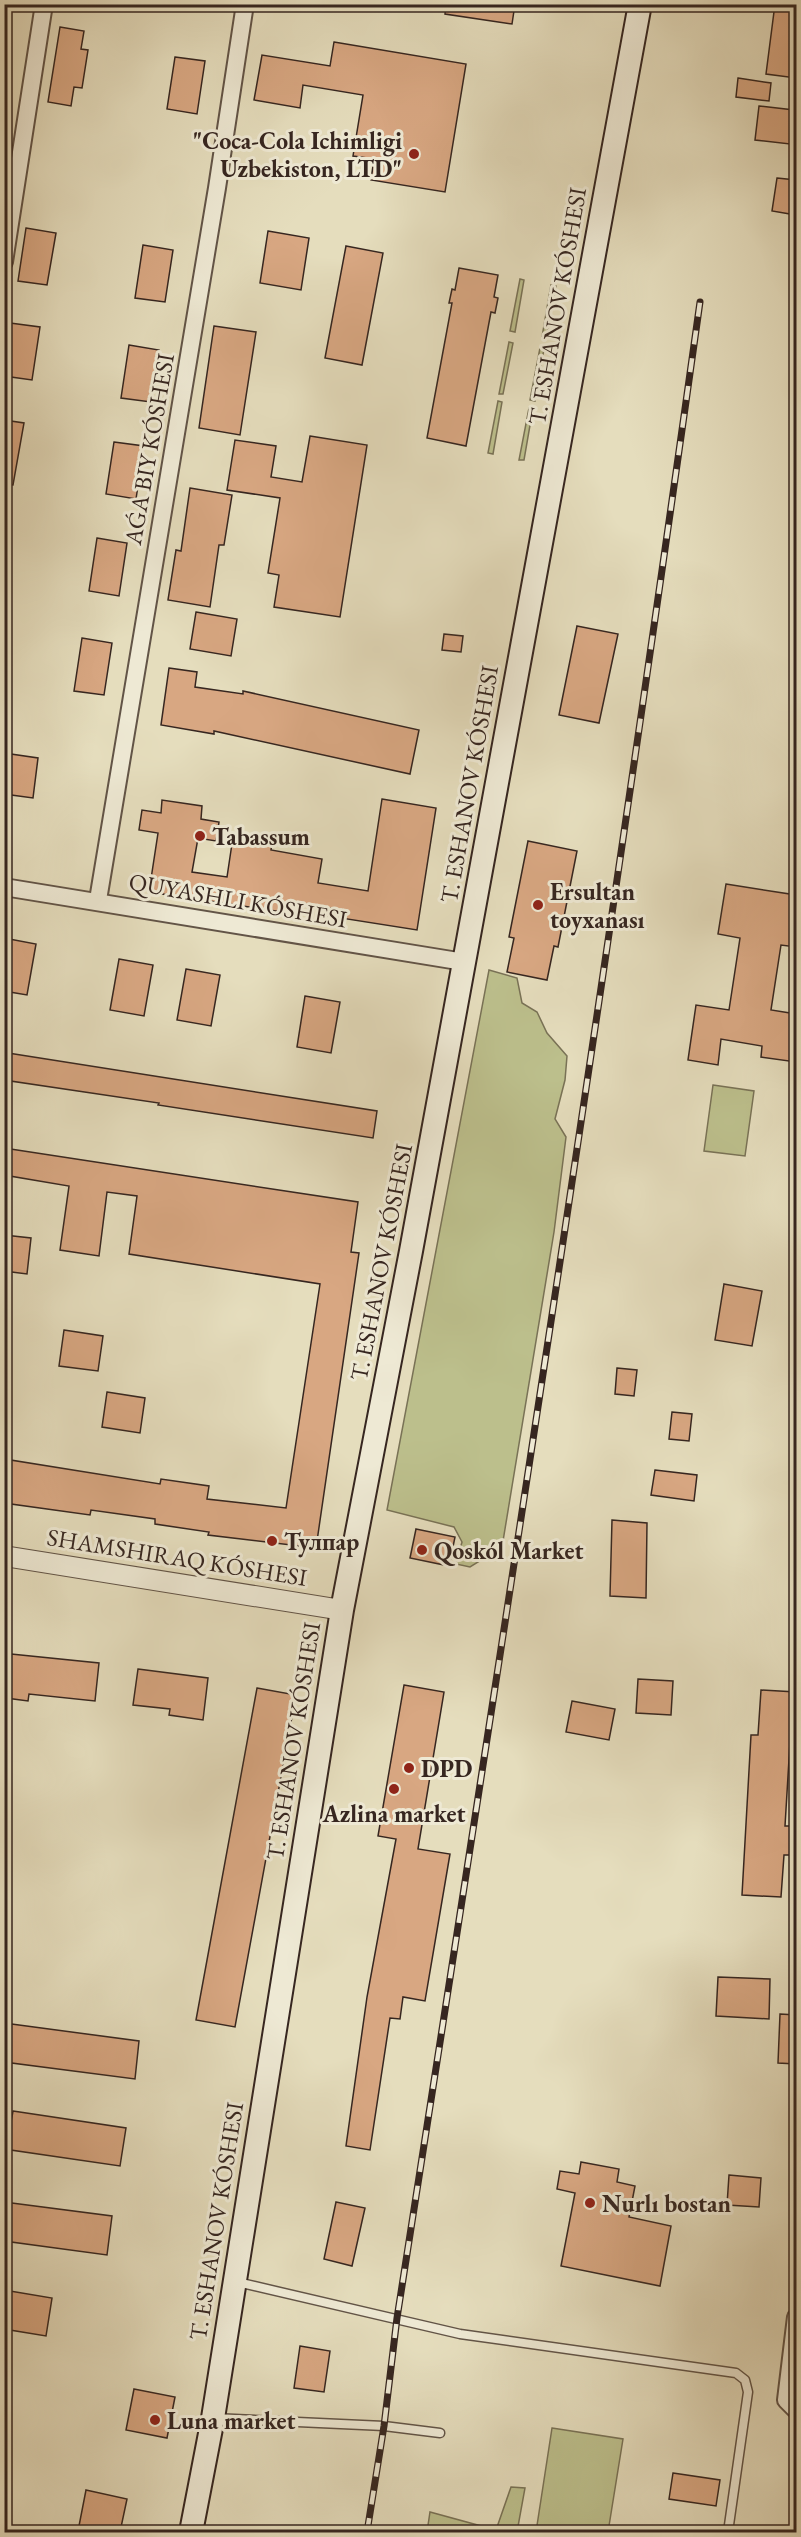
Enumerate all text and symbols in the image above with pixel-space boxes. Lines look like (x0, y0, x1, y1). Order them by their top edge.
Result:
place label: "Coca-Cola Ichimligi Uzbekiston, LTD" (193, 125, 402, 184)
marker: "Coca-Cola Ichimligi Uzbekiston, LTD" (407, 147, 421, 161)
street label: T. ESHANOV KÓSHESI (521, 185, 593, 427)
street label: AǴA BIY KÓSHESI (117, 351, 181, 548)
street label: T. ESHANOV KÓSHESI (433, 663, 505, 905)
place label: Tabassum (212, 821, 310, 852)
marker: Tabassum (193, 829, 207, 843)
street label: QUYASHLI KÓSHESI (126, 866, 350, 934)
place label: Ersultan toyxanası (550, 876, 645, 936)
marker: Ersultan toyxanası (531, 898, 545, 912)
street label: T. ESHANOV KÓSHESI (343, 1141, 419, 1383)
street label: SHAMSHIRAQ KÓSHESI (45, 1521, 309, 1593)
place label: Тулпар (284, 1526, 359, 1558)
marker: Тулпар (265, 1534, 279, 1548)
place label: Qoskól Market (434, 1535, 583, 1566)
marker: Qoskól Market (415, 1543, 429, 1557)
street label: T. ESHANOV KÓSHESI (259, 1620, 327, 1862)
place label: DPD (421, 1753, 472, 1784)
marker: DPD (402, 1761, 416, 1775)
marker: Azlina market (387, 1782, 401, 1796)
place label: Azlina market (322, 1798, 465, 1829)
street label: T. ESHANOV KÓSHESI (182, 2100, 250, 2342)
place label: Nurlı bostan (602, 2188, 731, 2219)
marker: Nurlı bostan (583, 2196, 597, 2210)
place label: Luna market (167, 2405, 296, 2436)
marker: Luna market (148, 2413, 162, 2427)

